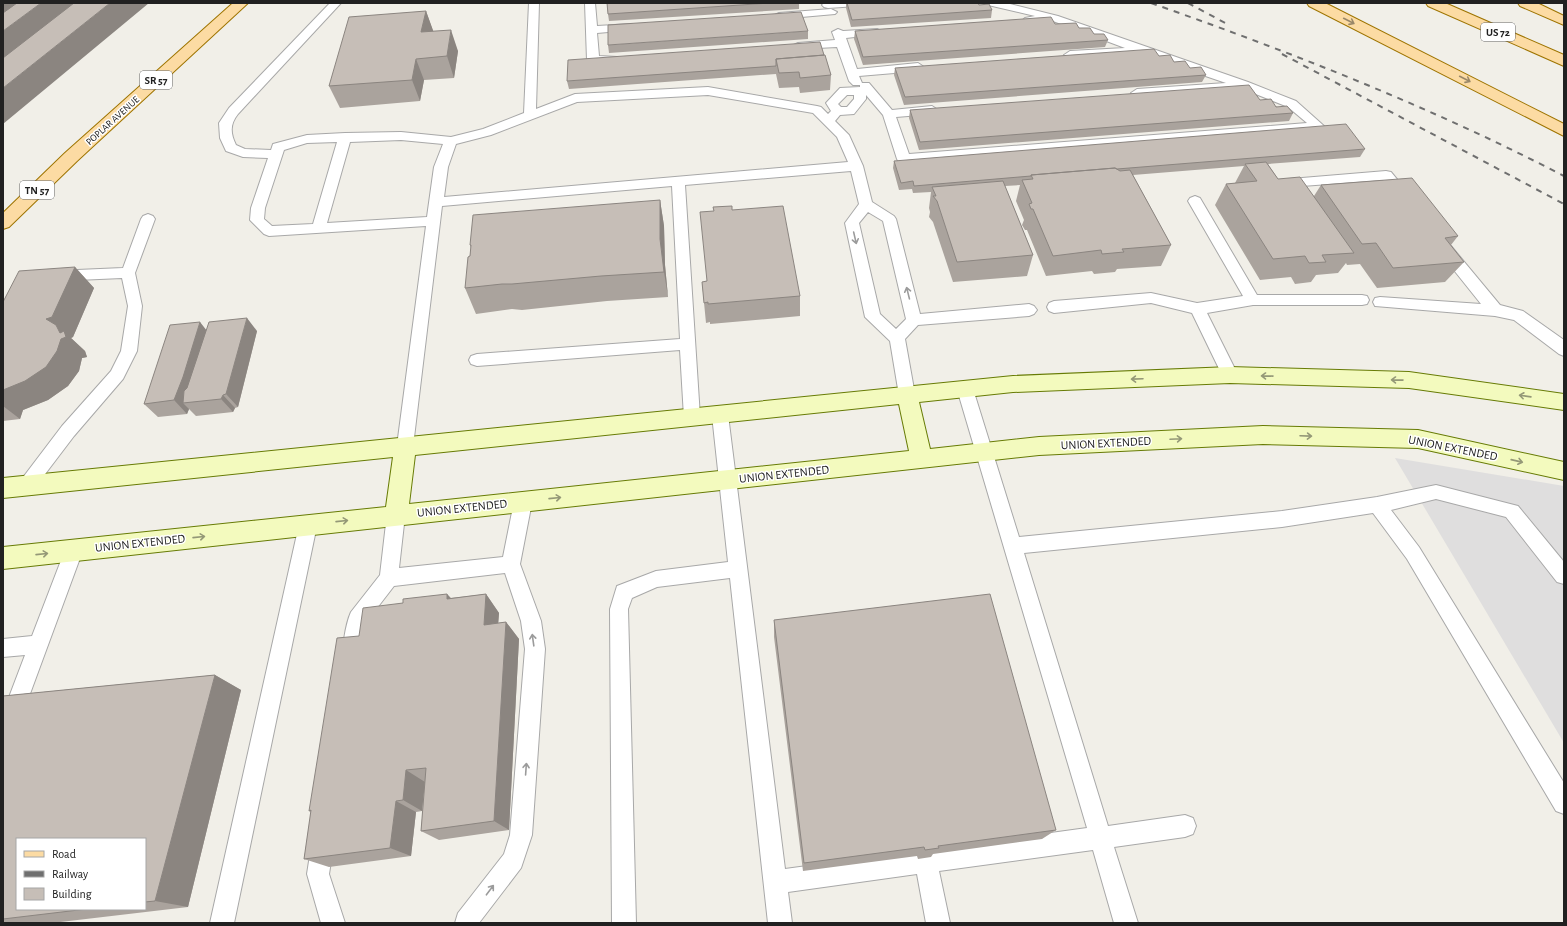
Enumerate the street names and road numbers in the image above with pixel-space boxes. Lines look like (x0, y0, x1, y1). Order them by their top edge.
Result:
road number: US 72 (1481, 23, 1515, 41)
road number: SR 57 (140, 71, 172, 89)
street label: POPLAR AVENUE (84, 94, 141, 147)
road number: TN 57 (20, 181, 54, 199)
street label: UNION EXTENDED (1407, 433, 1499, 463)
street label: UNION EXTENDED (1061, 435, 1152, 451)
street label: UNION EXTENDED (738, 463, 830, 485)
street label: UNION EXTENDED (416, 497, 508, 519)
street label: UNION EXTENDED (94, 532, 186, 554)

